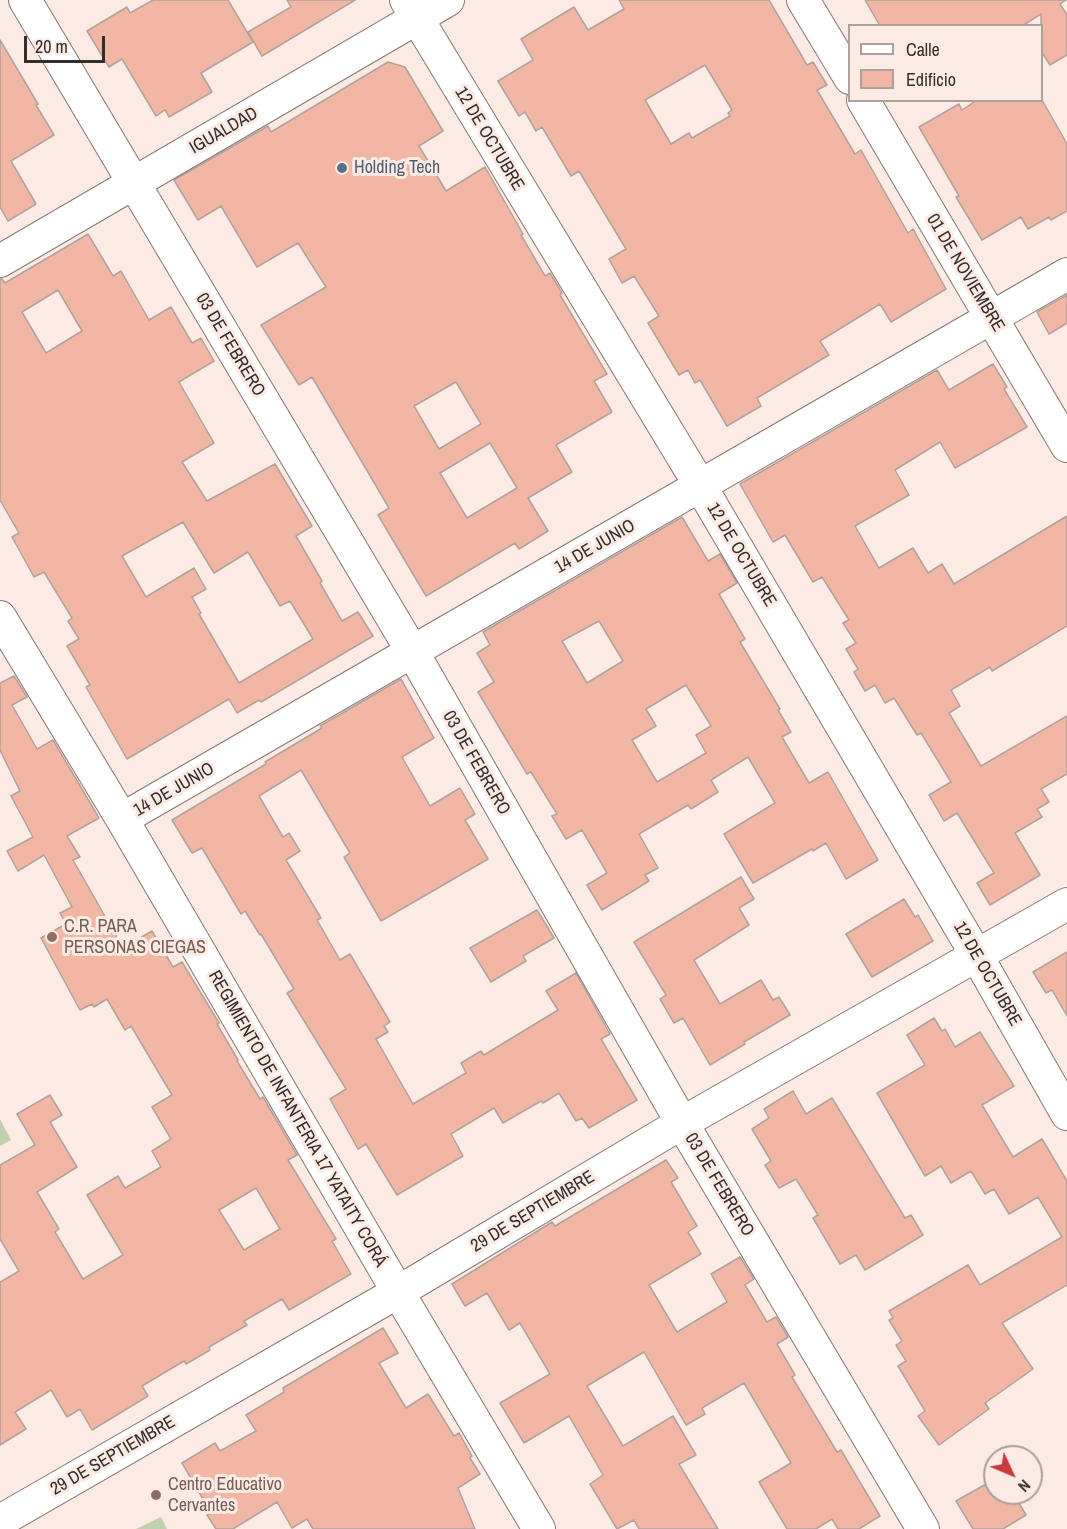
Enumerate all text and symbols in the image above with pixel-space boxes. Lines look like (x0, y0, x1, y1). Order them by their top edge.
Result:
scale bar (27, 24, 108, 62)
legend (848, 24, 1043, 102)
text: 20 m (35, 34, 68, 59)
text: Calle (906, 37, 940, 62)
text: Edificio (906, 67, 956, 92)
street label: 12 DE OCTUBRE (450, 83, 528, 195)
street label: IGUALDAD (186, 103, 262, 159)
place label: Holding Tech (354, 157, 440, 179)
marker: Holding Tech (335, 161, 349, 175)
street label: 01 DE NOVIEMBRE (921, 210, 1009, 336)
street label: 03 DE FEBRERO (191, 290, 269, 400)
street label: 12 DE OCTUBRE (702, 499, 780, 611)
street label: 14 DE JUNIO (551, 515, 639, 579)
street label: 03 DE FEBRERO (438, 707, 514, 819)
street label: 14 DE JUNIO (130, 758, 218, 822)
place label: C.R. PARA PERSONAS CIEGAS (64, 916, 206, 958)
street label: 12 DE OCTUBRE (948, 918, 1026, 1030)
marker: C.R. PARA PERSONAS CIEGAS (45, 930, 59, 944)
street label: REGIMIENTO DE INFANTERIA 17 YATAITY CORÁ (203, 967, 391, 1271)
street label: 03 DE FEBRERO (680, 1130, 758, 1240)
street label: 29 DE SEPTIEMBRE (467, 1167, 599, 1257)
street label: 29 DE SEPTIEMBRE (47, 1412, 179, 1500)
north arrow (983, 1445, 1043, 1505)
place label: Centro Educativo Cervantes (168, 1474, 282, 1516)
text: N (1013, 1475, 1036, 1497)
marker: Centro Educativo Cervantes (149, 1488, 163, 1502)

